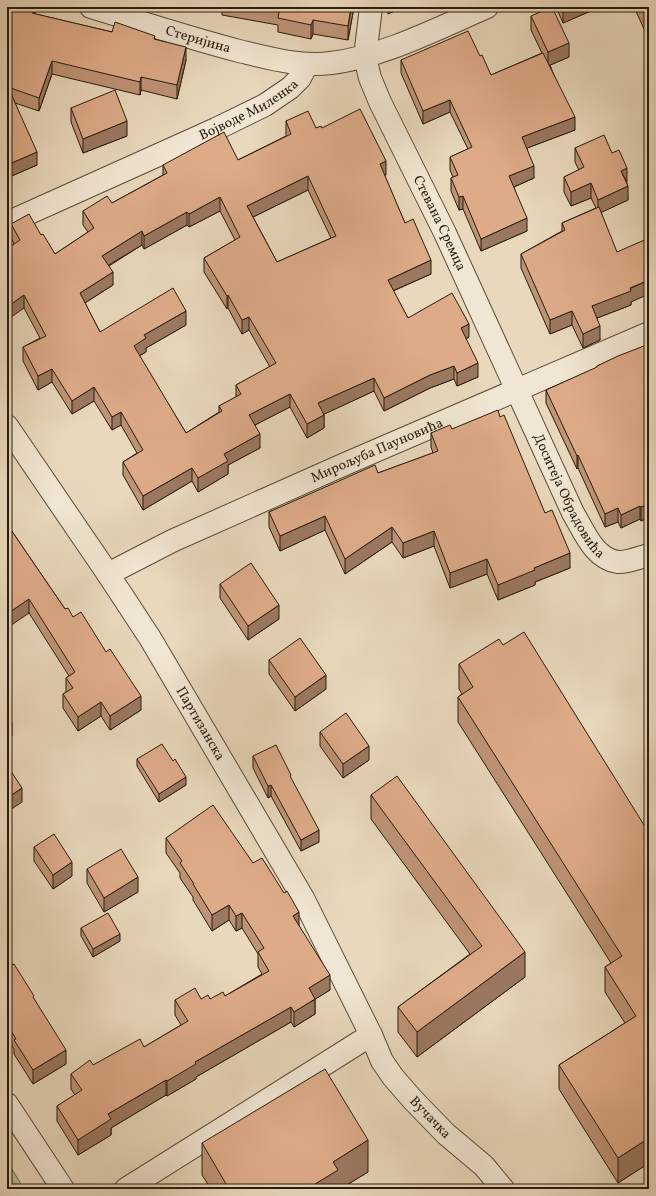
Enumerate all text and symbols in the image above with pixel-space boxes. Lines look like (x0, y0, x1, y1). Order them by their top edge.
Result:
street label: Стеријина (163, 21, 233, 58)
street label: Војводе Миленка (196, 75, 303, 145)
street label: Стевана Сремца (408, 172, 471, 274)
street label: Мирољуба Пауновића (308, 413, 446, 488)
street label: Доситеја Обрадовића (528, 430, 609, 563)
street label: Партизанска (171, 683, 230, 764)
street label: Вучачка (405, 1092, 455, 1143)

